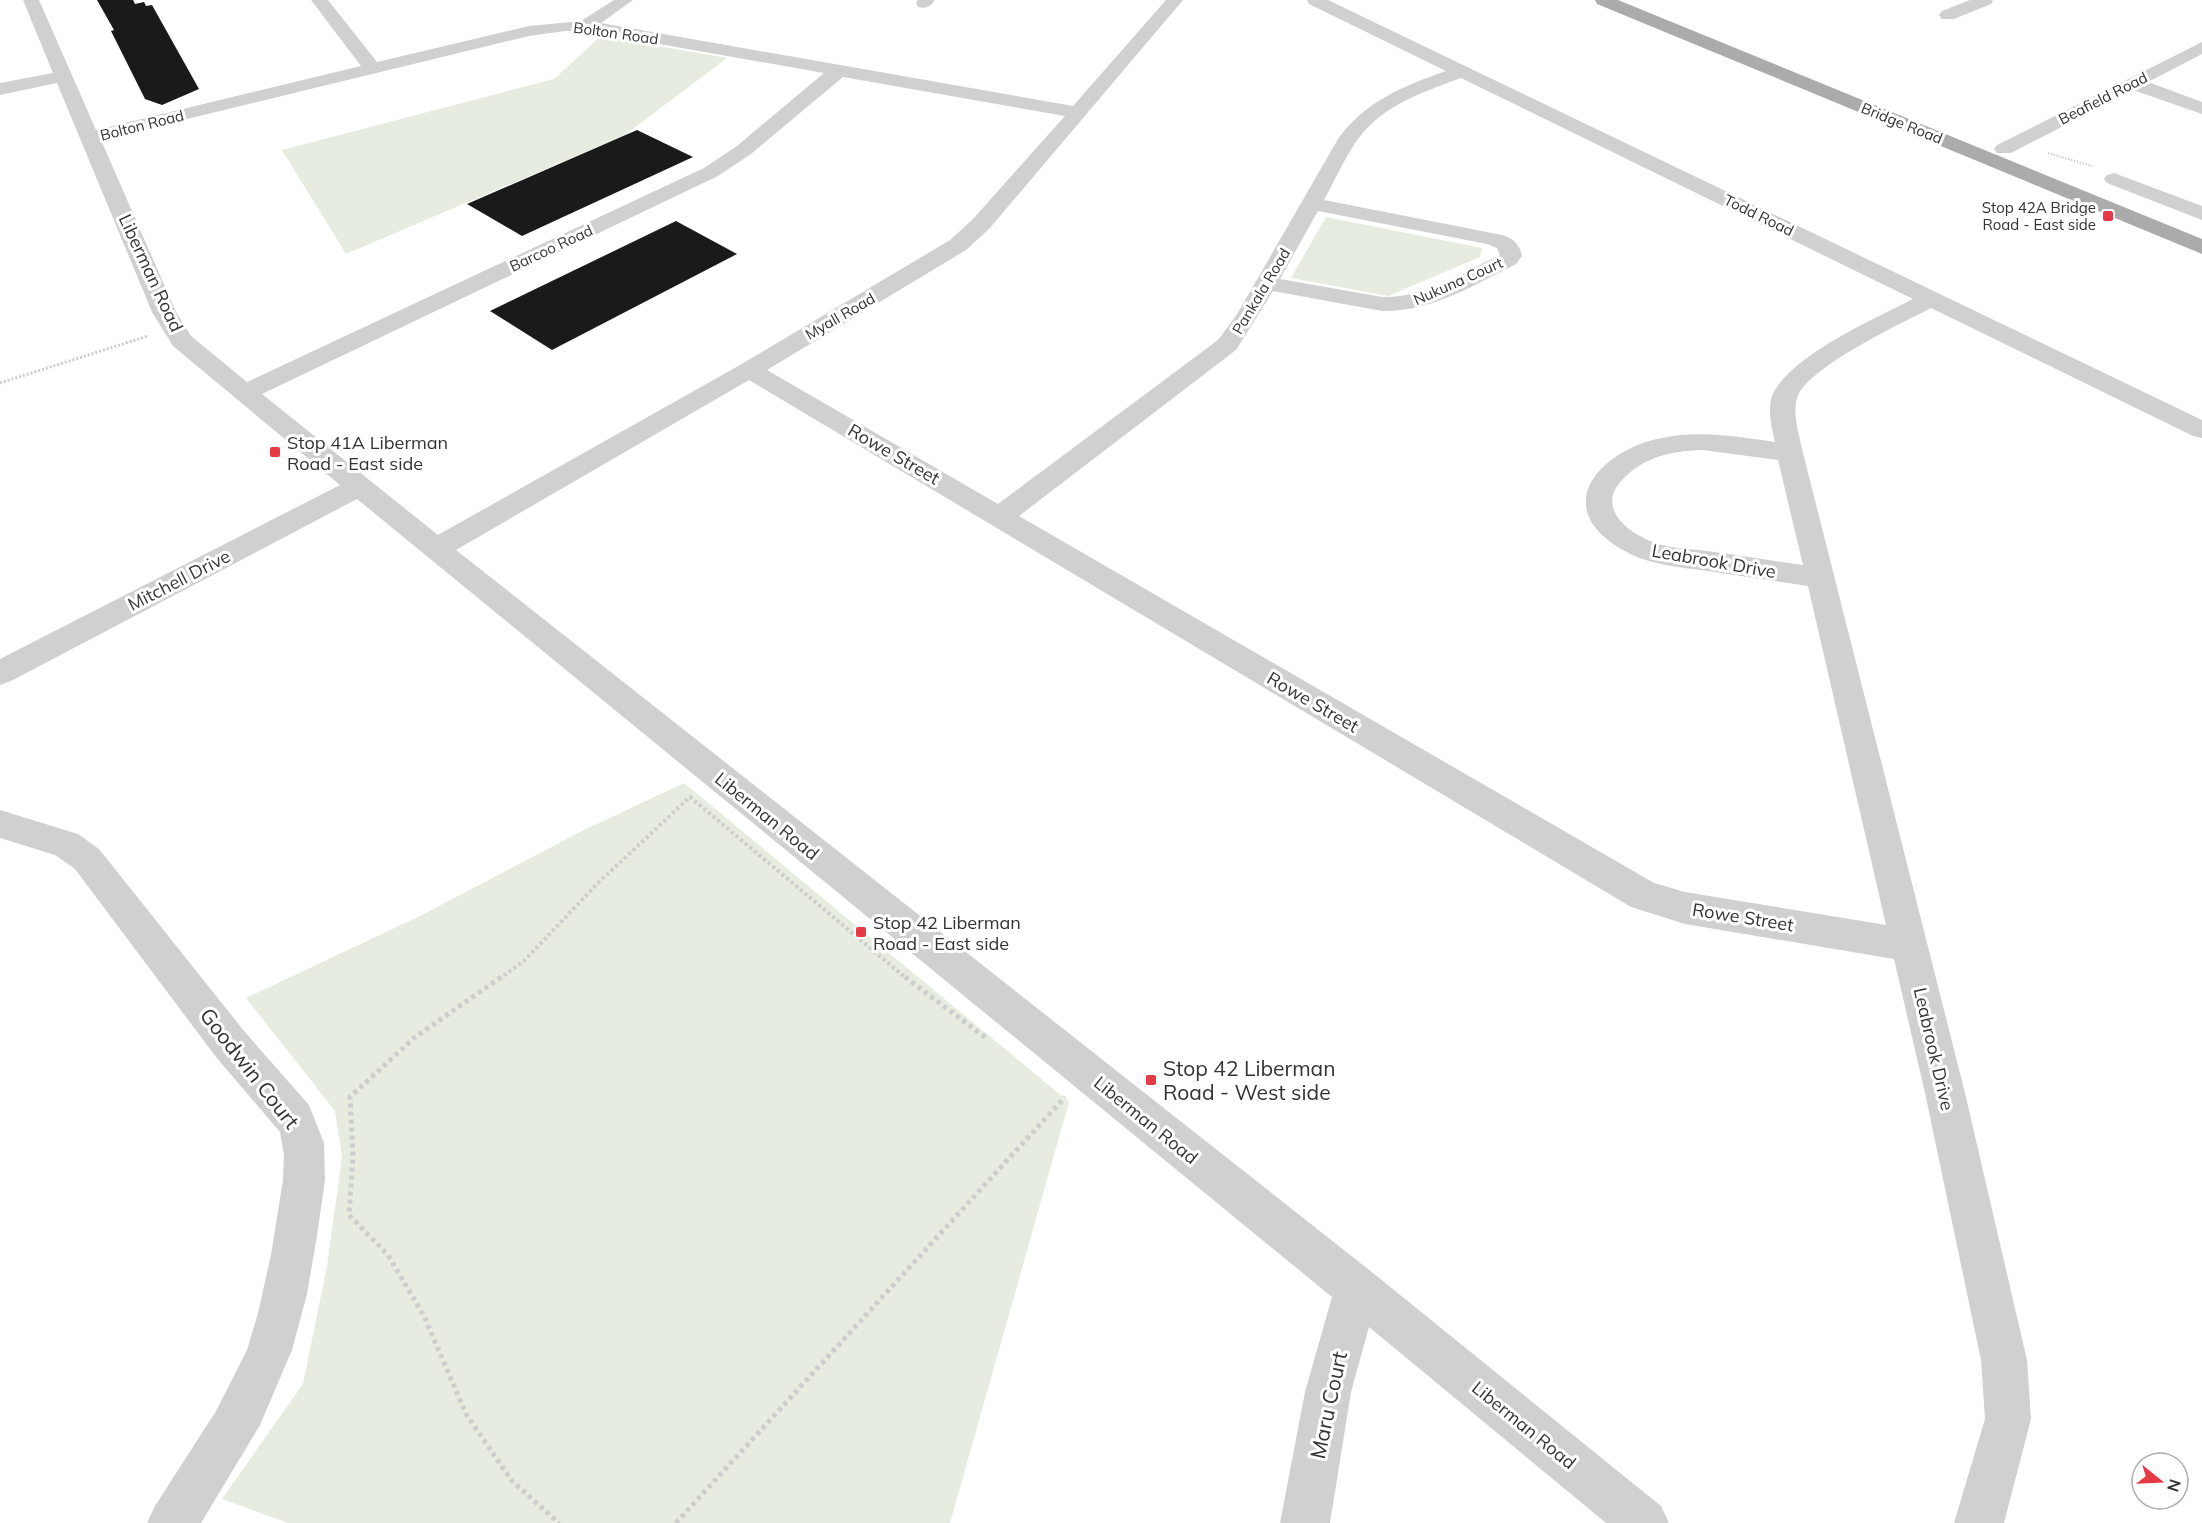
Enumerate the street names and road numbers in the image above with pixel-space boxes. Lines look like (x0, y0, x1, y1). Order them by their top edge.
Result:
street label: Bolton Road (572, 18, 660, 48)
street label: Beafield Road (2055, 67, 2151, 129)
street label: Bridge Road (1859, 98, 1945, 148)
street label: Bolton Road (98, 105, 186, 145)
street label: Todd Road (1721, 190, 1797, 240)
street label: Liberman Road (114, 210, 188, 336)
street label: Barcoo Road (506, 220, 596, 276)
street label: Pankala Road (1228, 244, 1294, 338)
street label: Nukuna Court (1410, 253, 1506, 309)
street label: Myall Road (802, 288, 878, 344)
street label: Rowe Street (844, 418, 944, 490)
street label: Leabrook Drive (1650, 539, 1778, 583)
street label: Mitchell Drive (124, 544, 234, 616)
street label: Rowe Street (1263, 666, 1363, 738)
street label: Liberman Road (710, 767, 824, 865)
street label: Rowe Street (1691, 898, 1795, 936)
street label: Leabrook Drive (1909, 985, 1959, 1113)
street label: Goodwin Court (195, 1002, 305, 1134)
street label: Liberman Road (1089, 1071, 1203, 1169)
street label: Maru Court (1304, 1349, 1352, 1461)
street label: Liberman Road (1467, 1376, 1581, 1474)

